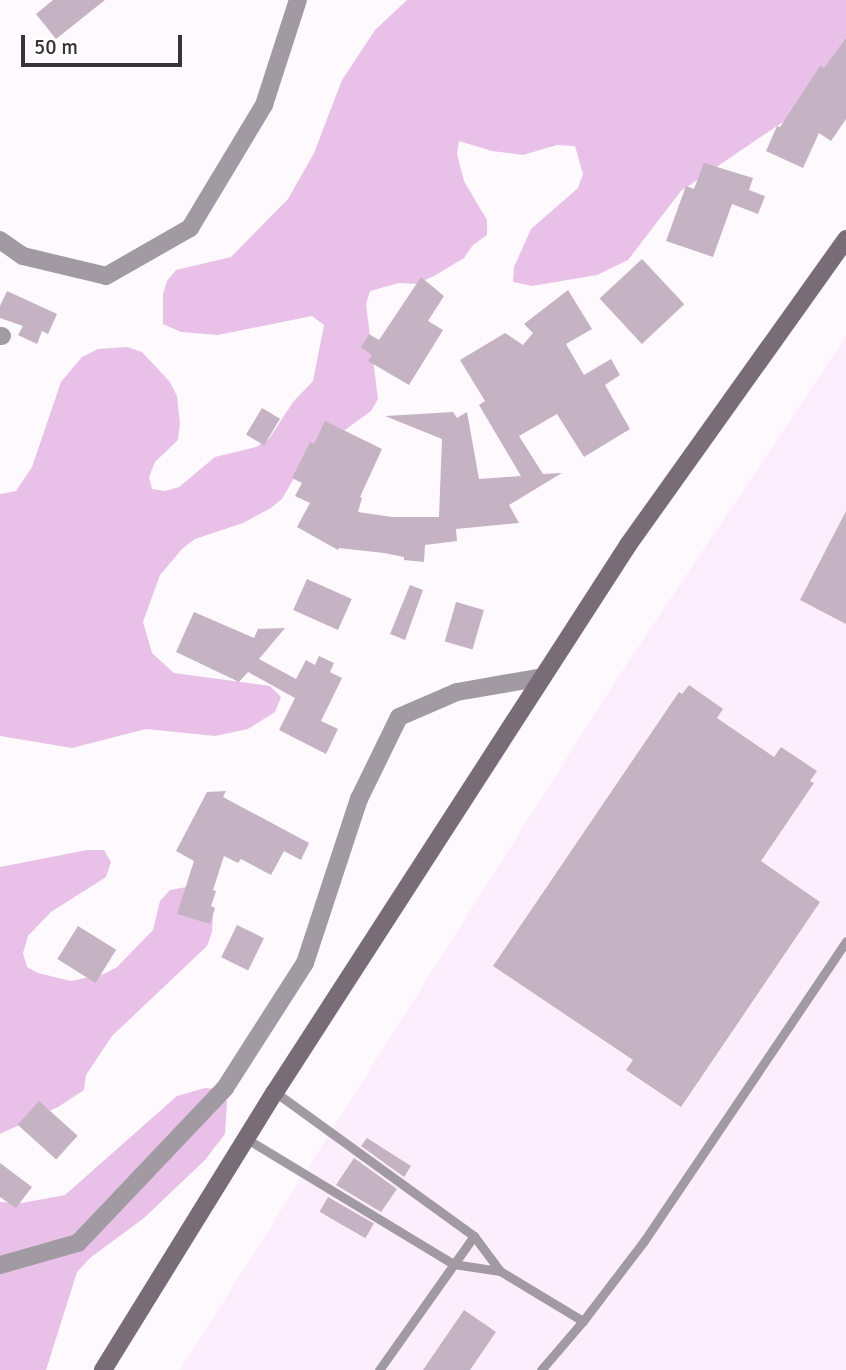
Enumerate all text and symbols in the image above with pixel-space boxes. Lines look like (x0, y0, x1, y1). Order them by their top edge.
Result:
scale bar (24, 21, 186, 65)
text: 50 m (34, 34, 78, 60)

